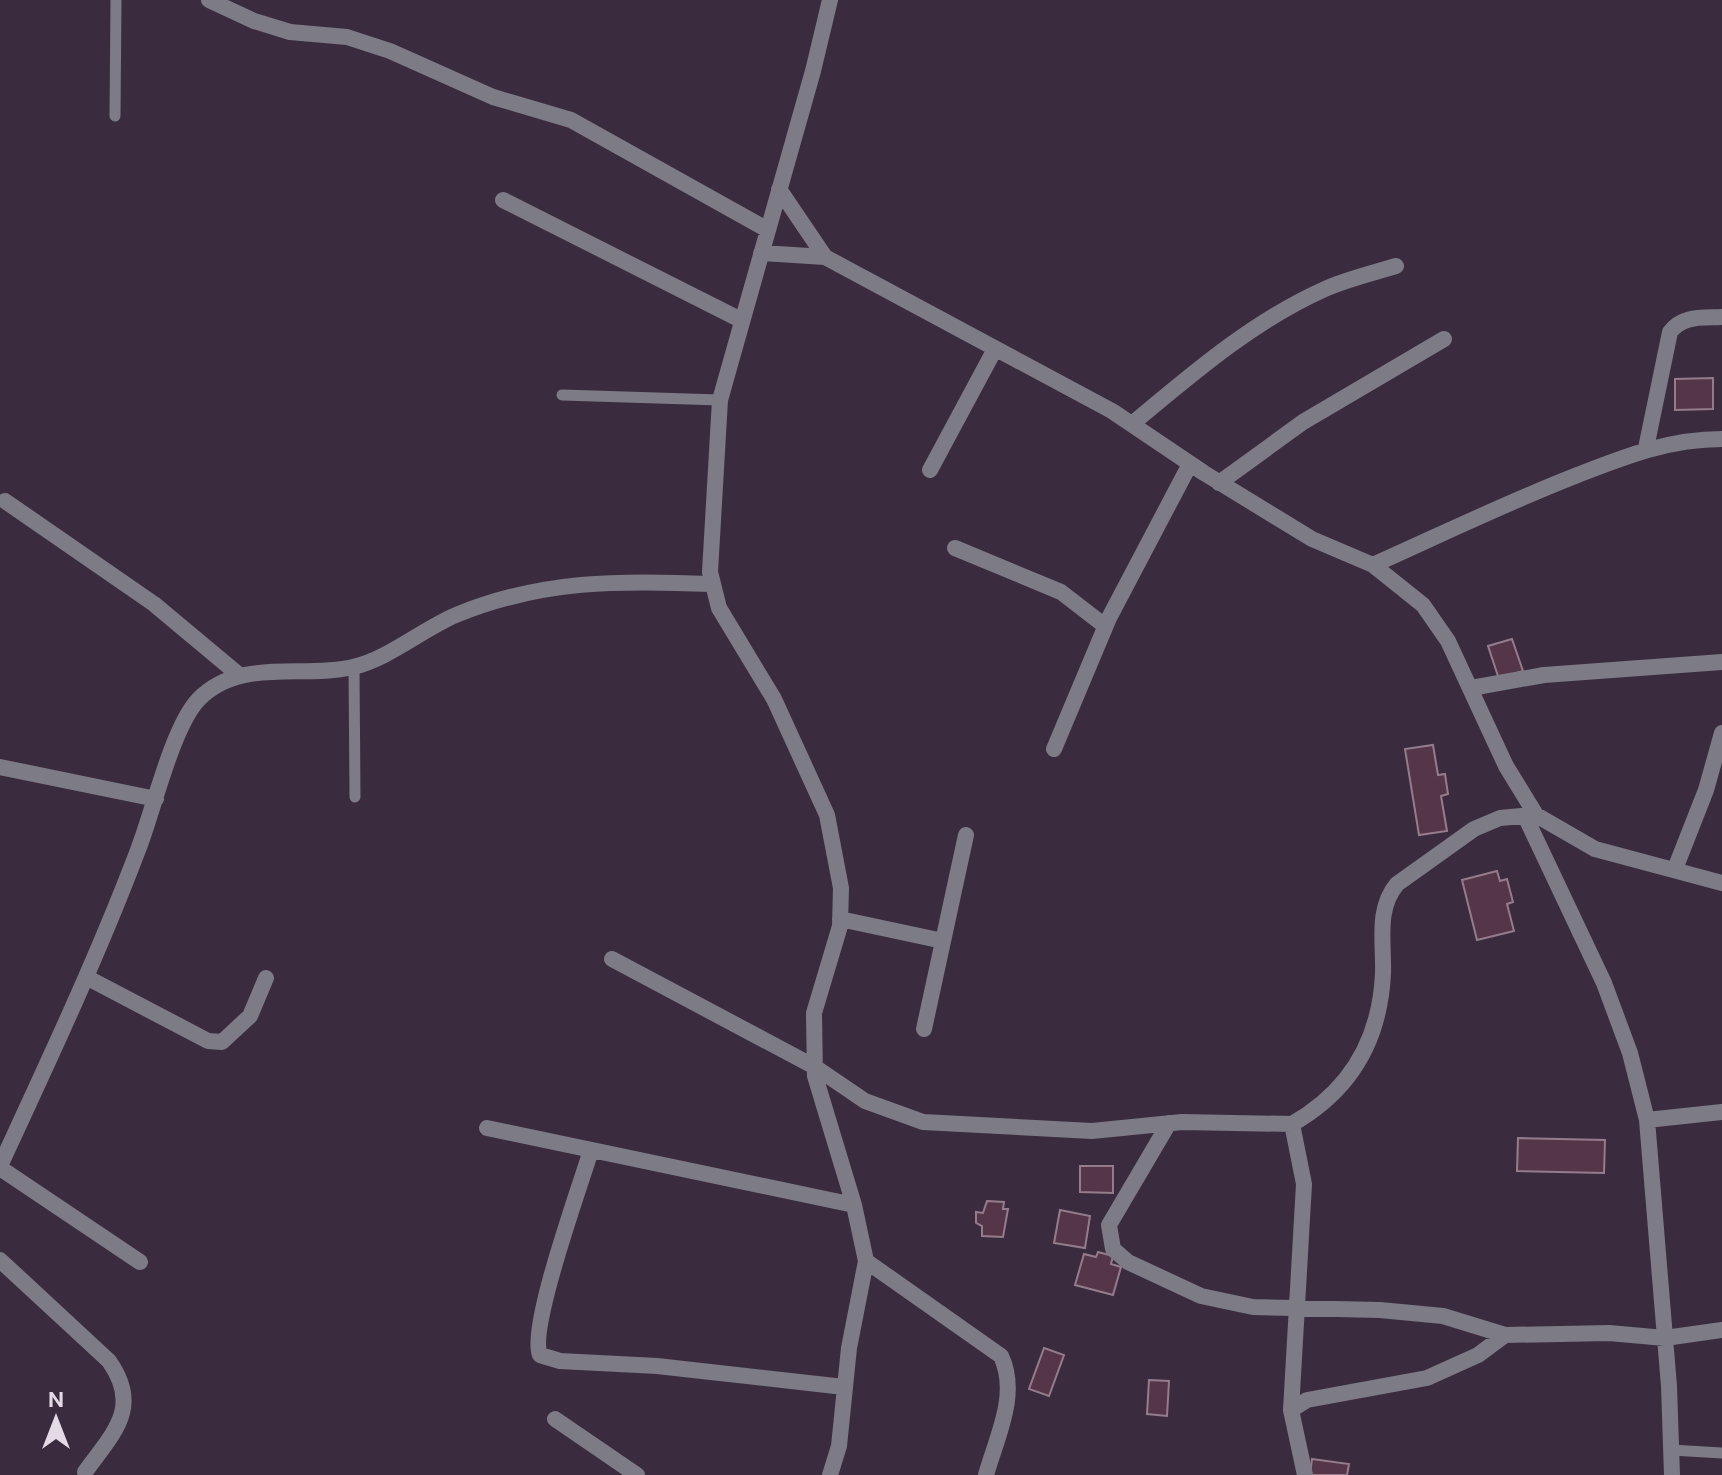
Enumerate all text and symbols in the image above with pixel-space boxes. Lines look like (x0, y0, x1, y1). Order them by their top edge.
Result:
north arrow (16, 1379, 96, 1459)
text: N (48, 1385, 64, 1414)

